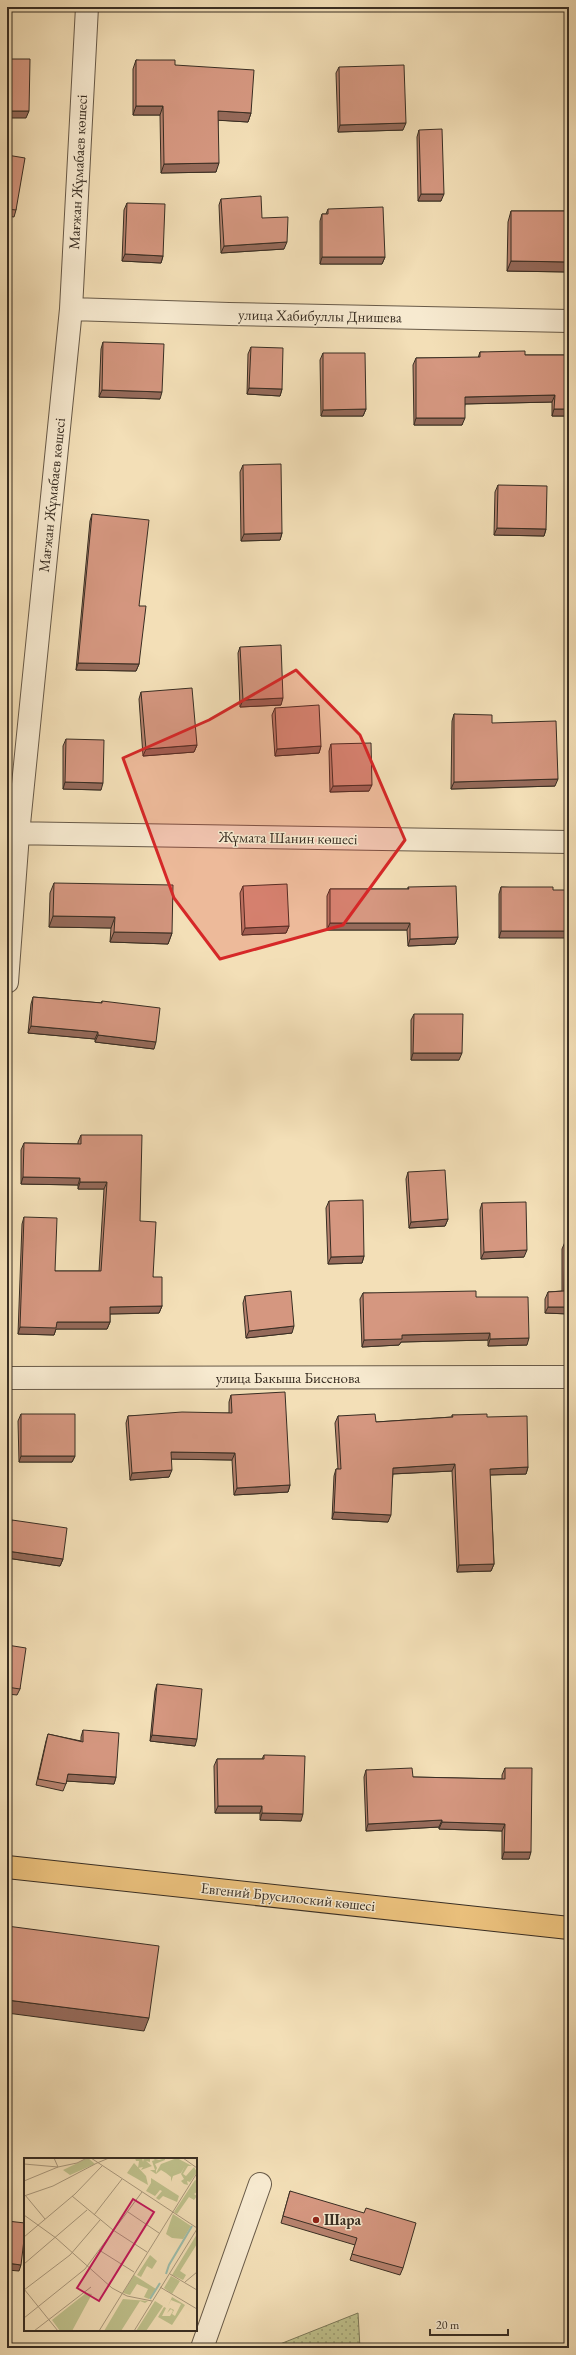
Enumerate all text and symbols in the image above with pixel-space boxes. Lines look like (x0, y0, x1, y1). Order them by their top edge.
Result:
street label: Мағжан Жұмабаев көшесі (64, 94, 91, 250)
street label: улица Хабибуллы Днишева (238, 305, 402, 326)
street label: Мағжан Жұмабаев көшесі (34, 416, 69, 573)
street label: Жұмата Шанин көшесі (217, 827, 358, 848)
street label: улица Бакыша Бисенова (216, 1368, 360, 1387)
street label: Евгений Брусилоский көшесі (200, 1878, 377, 1915)
inset map (24, 2158, 197, 2331)
place label: Шара (324, 2210, 362, 2229)
marker: Шара (311, 2215, 321, 2225)
scale bar (430, 2311, 508, 2337)
text: 20 m (436, 2317, 460, 2333)

